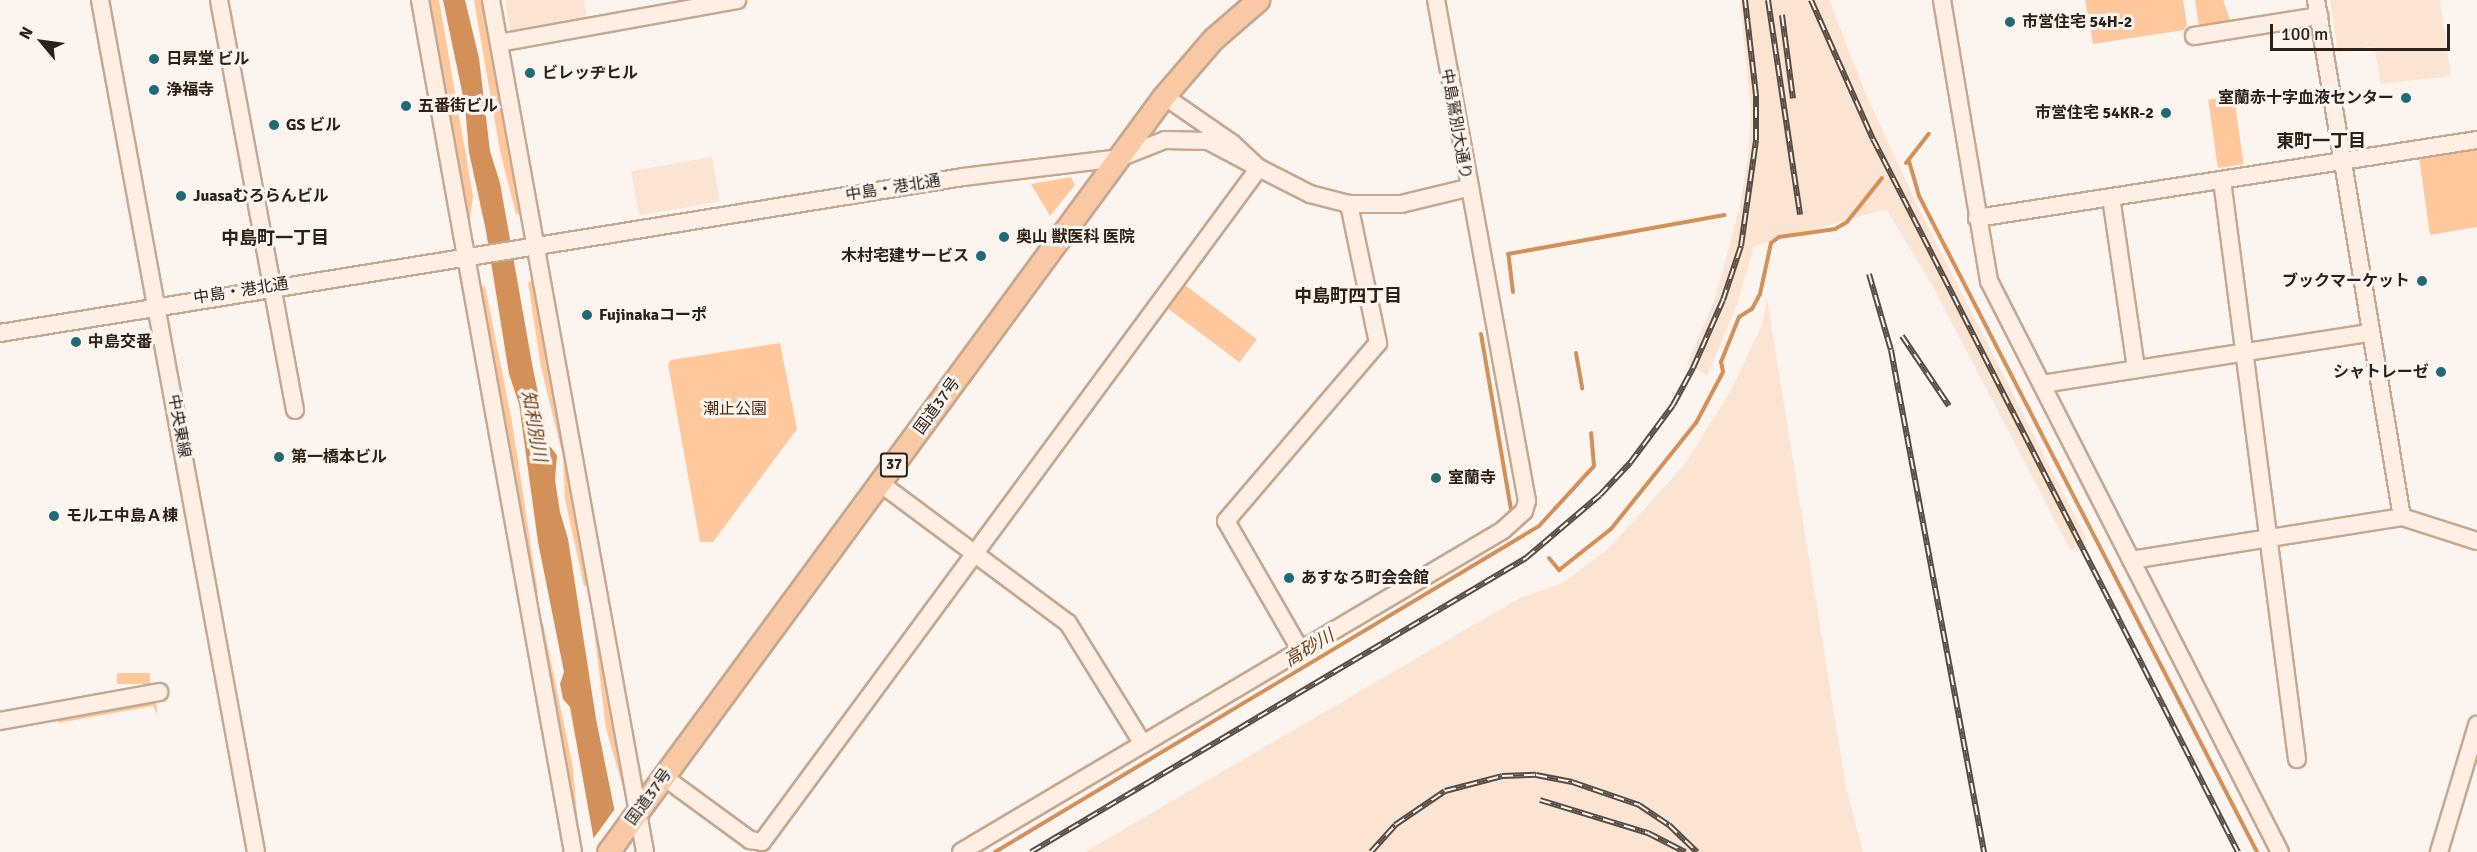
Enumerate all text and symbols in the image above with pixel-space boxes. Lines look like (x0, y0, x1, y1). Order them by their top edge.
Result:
north arrow (12, 12, 72, 72)
place label: 市営住宅 54H-2 (2022, 12, 2132, 32)
scale bar (2273, 12, 2453, 50)
marker: 市営住宅 54H-2 (2003, 15, 2017, 29)
text: 100 m (2281, 23, 2328, 45)
text: N (15, 24, 38, 43)
place label: 日昇堂 ビル (166, 49, 250, 69)
marker: 日昇堂 ビル (147, 52, 161, 66)
place label: ビレッヂヒル (542, 63, 638, 83)
marker: ビレッヂヒル (523, 66, 537, 80)
street label: 中島鷲別大通り (1437, 67, 1475, 181)
place label: 浄福寺 (166, 80, 214, 100)
marker: 浄福寺 (147, 83, 161, 97)
place label: 室蘭赤十字血液センター (2218, 88, 2394, 108)
marker: 室蘭赤十字血液センター (2399, 91, 2413, 105)
place label: 五番街ビル (418, 96, 498, 116)
marker: 五番街ビル (399, 99, 413, 113)
place label: 市営住宅 54KR-2 (2035, 103, 2154, 123)
marker: 市営住宅 54KR-2 (2159, 106, 2173, 120)
place label: GS ビル (286, 115, 341, 135)
marker: GS ビル (267, 118, 281, 132)
district label: 東町一丁目 (2276, 130, 2366, 152)
street label: 中島・港北通 (844, 171, 942, 205)
place label: Juasaむろらんビル (193, 186, 329, 206)
marker: Juasaむろらんビル (174, 189, 188, 203)
district label: 中島町一丁目 (221, 227, 329, 249)
place label: 奥山 獣医科 医院 (1016, 227, 1135, 247)
marker: 奥山 獣医科 医院 (997, 230, 1011, 244)
place label: 木村宅建サービス (841, 246, 969, 266)
marker: 木村宅建サービス (974, 249, 988, 263)
place label: ブックマーケット (2282, 271, 2410, 291)
street label: 中島・港北通 (192, 274, 290, 308)
marker: ブックマーケット (2415, 274, 2429, 288)
district label: 中島町四丁目 (1294, 285, 1402, 307)
place label: Fujinakaコーポ (599, 305, 707, 325)
marker: Fujinakaコーポ (580, 308, 594, 322)
place label: 中島交番 (88, 332, 152, 352)
marker: 中島交番 (69, 335, 83, 349)
place label: シャトレーゼ (2333, 362, 2429, 382)
marker: シャトレーゼ (2434, 365, 2448, 379)
street label: 国道37号 (910, 374, 964, 438)
water label: 知利別川 (517, 389, 551, 463)
street label: 中央東線 (164, 393, 194, 459)
park label: 潮止公園 (703, 399, 767, 419)
place label: 第一橋本ビル (291, 447, 387, 467)
marker: 第一橋本ビル (272, 450, 286, 464)
road number: 37 (879, 453, 909, 477)
place label: 室蘭寺 (1448, 468, 1496, 488)
marker: 室蘭寺 (1429, 471, 1443, 485)
place label: モルエ中島Ａ棟 (66, 506, 178, 526)
marker: モルエ中島Ａ棟 (47, 509, 61, 523)
place label: あすなろ町会会館 (1301, 568, 1429, 588)
marker: あすなろ町会会館 (1282, 571, 1296, 585)
water label: 高砂川 (1280, 625, 1338, 671)
street label: 国道37号 (622, 765, 676, 829)

